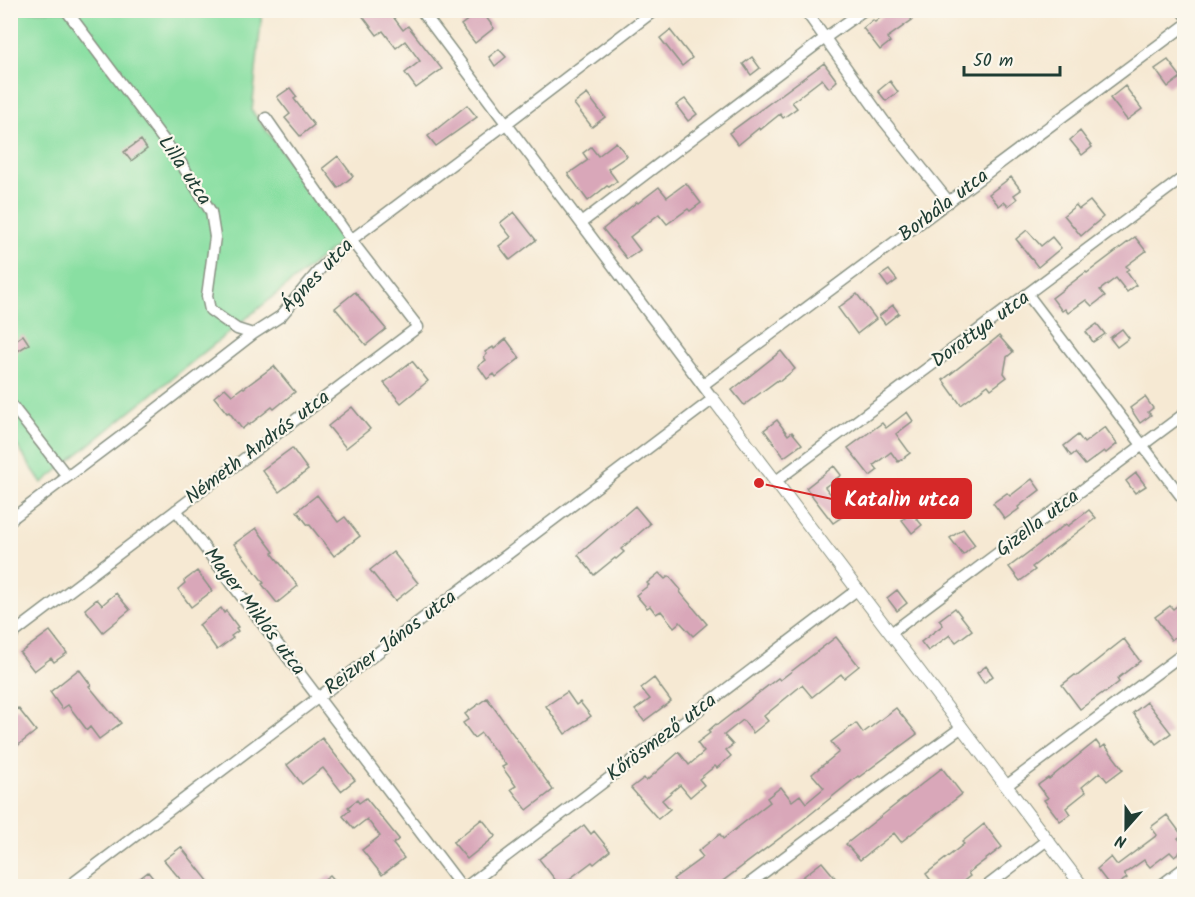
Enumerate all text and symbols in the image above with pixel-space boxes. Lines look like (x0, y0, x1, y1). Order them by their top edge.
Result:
scale bar (964, 39, 1060, 77)
text: 50 m (973, 47, 1013, 76)
street label: Lilla utca (149, 130, 219, 212)
street label: Borbála utca (892, 161, 996, 251)
street label: Ágnes utca (274, 231, 362, 321)
street label: Dorottya utca (925, 283, 1037, 377)
street label: Németh András utca (179, 383, 337, 513)
callout: Katalin utca (832, 479, 971, 518)
street label: Gizella utca (989, 482, 1087, 566)
text: Katalin utca (845, 484, 960, 517)
street label: Mayer Miklós utca (195, 541, 313, 683)
street label: Reizner János utca (318, 582, 464, 704)
street label: Kőrösmező utca (600, 686, 724, 790)
north arrow (1096, 798, 1156, 858)
text: N (1112, 827, 1130, 854)

